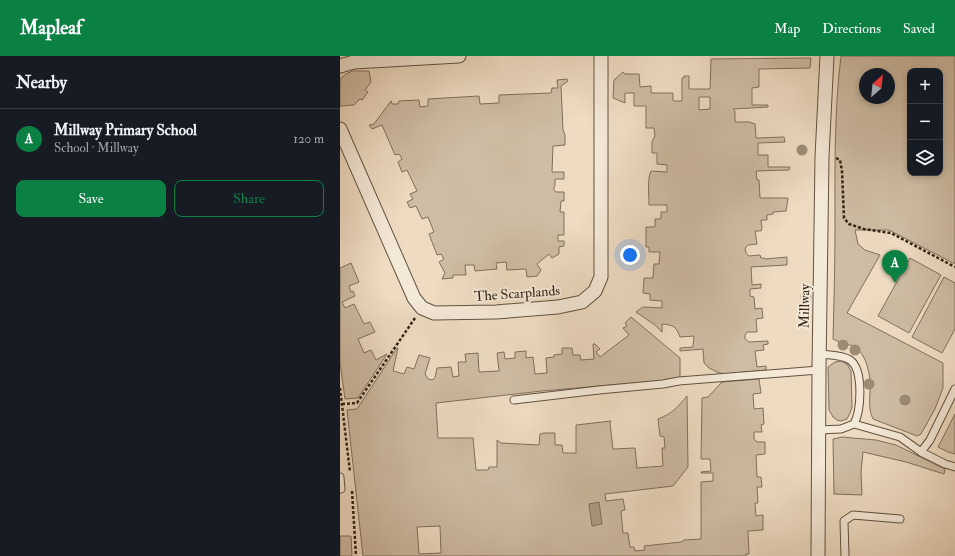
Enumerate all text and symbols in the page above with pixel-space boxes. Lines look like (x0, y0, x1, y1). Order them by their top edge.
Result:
text: Mapleaf (20, 16, 82, 40)
text: Map (774, 20, 800, 37)
text: Directions (822, 20, 881, 37)
text: Saved (903, 20, 935, 37)
north arrow (859, 68, 895, 104)
map controls (907, 68, 943, 176)
button: + (907, 68, 943, 104)
text: Nearby (16, 72, 67, 93)
button: − (907, 104, 943, 140)
text: Millway Primary School (54, 121, 197, 140)
text: A (25, 131, 33, 147)
text: 120 m (293, 131, 324, 147)
text: School · Millway (54, 140, 139, 156)
button: layers (907, 140, 943, 176)
button: Save (16, 180, 166, 217)
button: Share (174, 180, 324, 217)
your location (620, 245, 640, 265)
pin: A (882, 250, 908, 283)
street label: The Scarplands (473, 282, 561, 306)
street label: Millway (796, 283, 814, 329)

